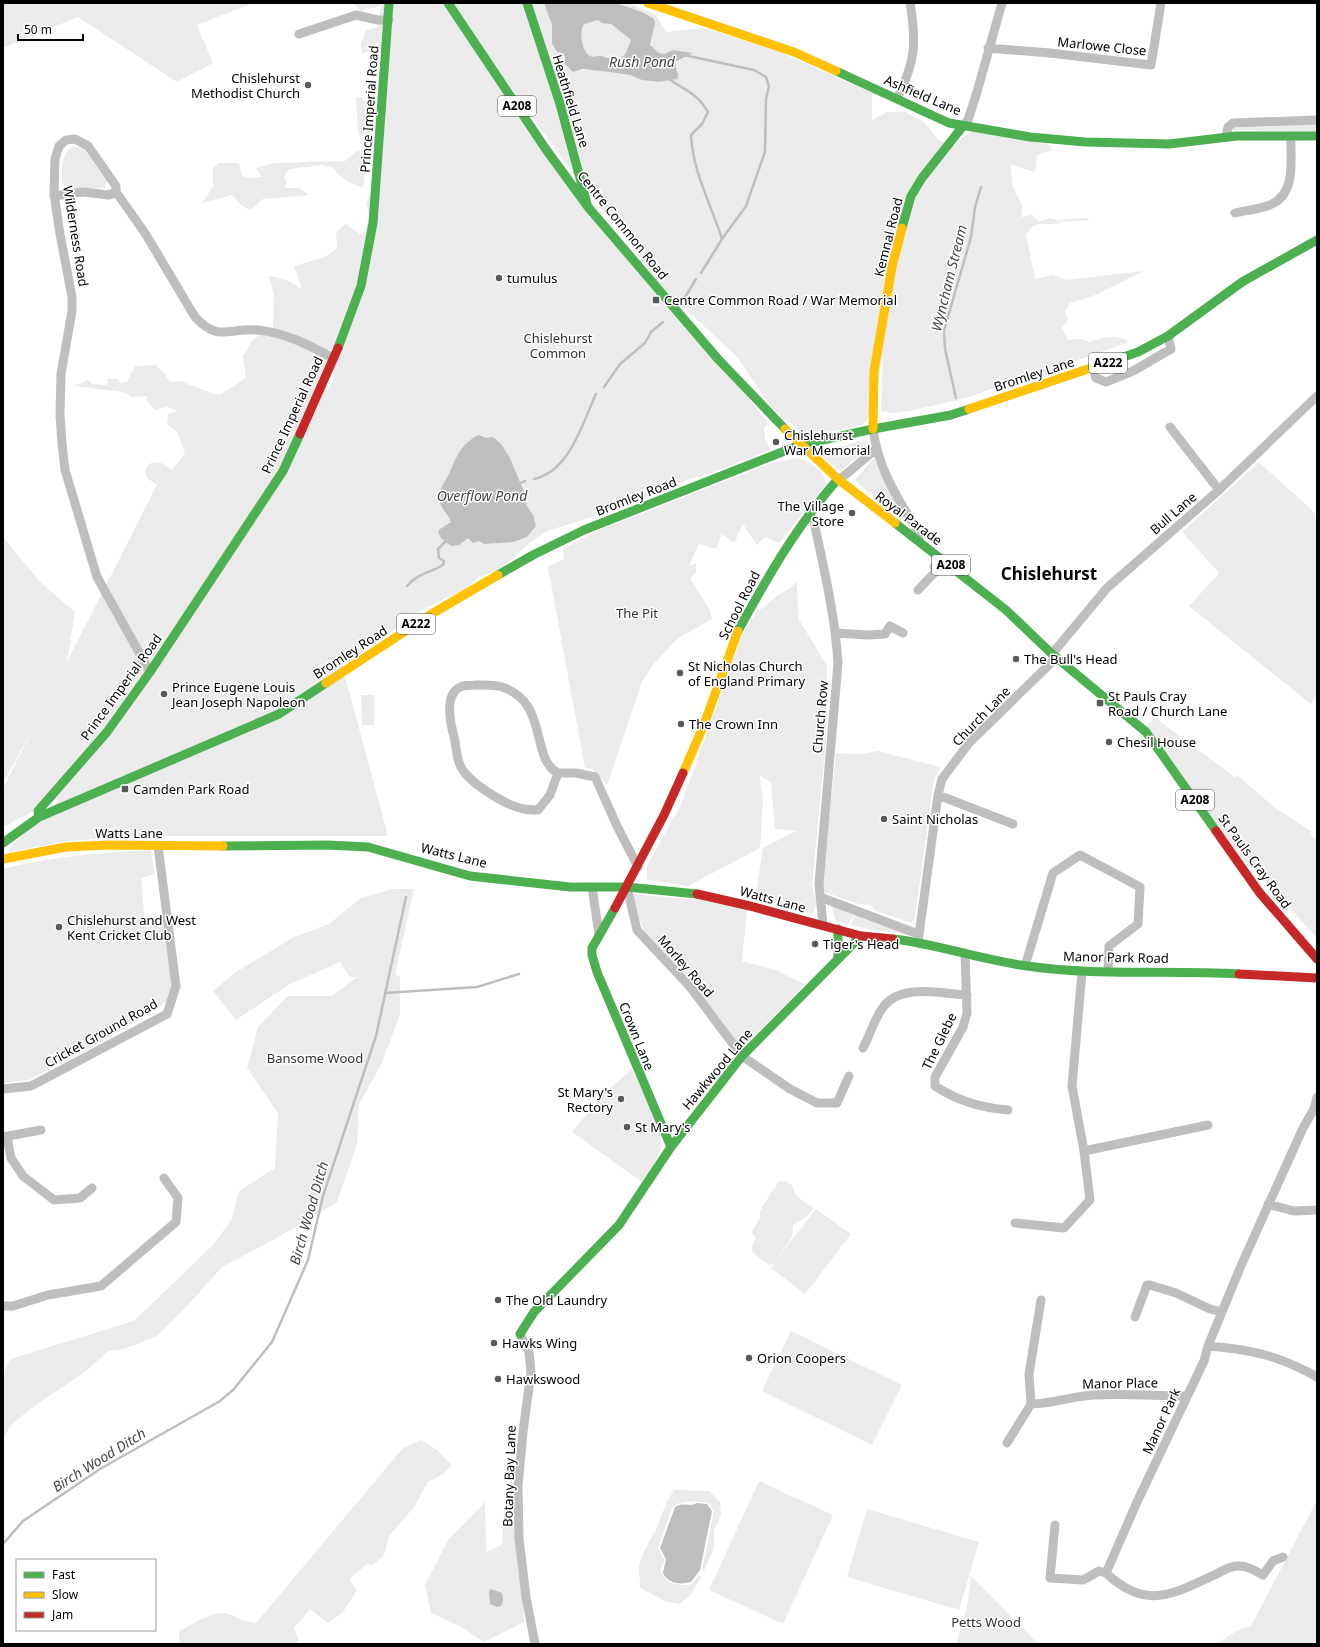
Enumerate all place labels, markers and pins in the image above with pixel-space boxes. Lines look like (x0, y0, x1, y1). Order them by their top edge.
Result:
place label: Chislehurst Methodist Church (191, 69, 300, 102)
marker: Chislehurst Methodist Church (303, 80, 313, 90)
place label: tumulus (507, 269, 558, 287)
marker: tumulus (494, 273, 504, 283)
place label: Centre Common Road / War Memorial (664, 291, 897, 309)
marker: Centre Common Road / War Memorial (651, 295, 661, 305)
place label: Chislehurst War Memorial (784, 426, 870, 459)
marker: Chislehurst War Memorial (771, 437, 781, 447)
place label: The Village Store (778, 497, 844, 530)
marker: The Village Store (847, 508, 857, 518)
place label: The Bull's Head (1024, 650, 1118, 668)
marker: The Bull's Head (1011, 654, 1021, 664)
place label: St Nicholas Church of England Primary (688, 657, 805, 690)
marker: St Nicholas Church of England Primary (675, 668, 685, 678)
place label: Prince Eugene Louis Jean Joseph Napoleon (170, 678, 306, 711)
place label: St Pauls Cray Road / Church Lane (1108, 687, 1227, 720)
marker: Prince Eugene Louis Jean Joseph Napoleon (159, 689, 169, 699)
marker: St Pauls Cray Road / Church Lane (1095, 698, 1105, 708)
place label: The Crown Inn (689, 715, 778, 733)
marker: The Crown Inn (676, 719, 686, 729)
place label: Chesil House (1117, 733, 1196, 751)
marker: Chesil House (1104, 737, 1114, 747)
place label: Camden Park Road (133, 780, 250, 798)
marker: Camden Park Road (120, 784, 130, 794)
place label: Saint Nicholas (892, 810, 978, 828)
marker: Saint Nicholas (879, 814, 889, 824)
place label: Chislehurst and West Kent Cricket Club (67, 911, 196, 944)
marker: Chislehurst and West Kent Cricket Club (54, 922, 64, 932)
place label: Tiger's Head (823, 935, 899, 953)
marker: Tiger's Head (810, 939, 820, 949)
place label: St Mary's Rectory (557, 1083, 613, 1116)
marker: St Mary's Rectory (616, 1094, 626, 1104)
place label: St Mary's (635, 1118, 691, 1136)
marker: St Mary's (622, 1122, 632, 1132)
place label: The Old Laundry (506, 1291, 607, 1309)
marker: The Old Laundry (493, 1295, 503, 1305)
place label: Hawks Wing (502, 1334, 577, 1352)
marker: Hawks Wing (489, 1338, 499, 1348)
place label: Orion Coopers (757, 1349, 846, 1367)
marker: Orion Coopers (744, 1353, 754, 1363)
place label: Hawkswood (506, 1370, 580, 1388)
marker: Hawkswood (493, 1374, 503, 1384)

